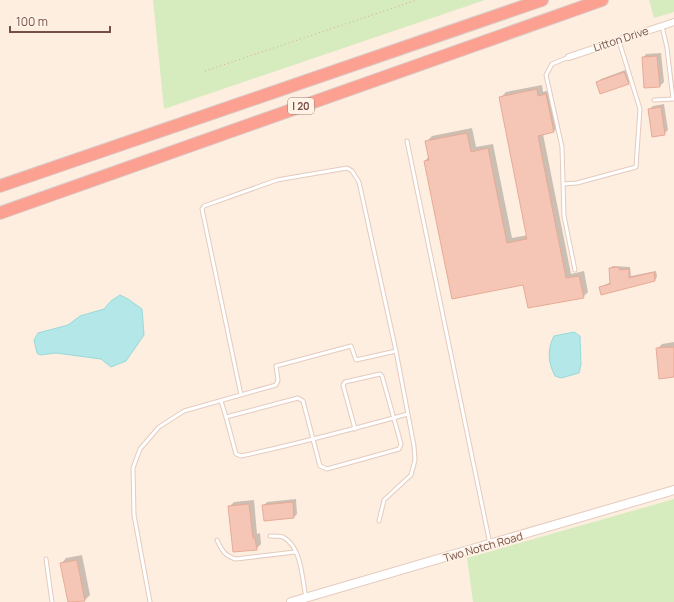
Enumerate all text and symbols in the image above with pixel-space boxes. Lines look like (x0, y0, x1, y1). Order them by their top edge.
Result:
scale bar (10, 8, 110, 34)
text: 100 m (16, 13, 48, 30)
street label: Litton Drive (591, 22, 651, 55)
road number: I 20 (288, 98, 314, 114)
street label: Two Notch Road (441, 528, 524, 565)

